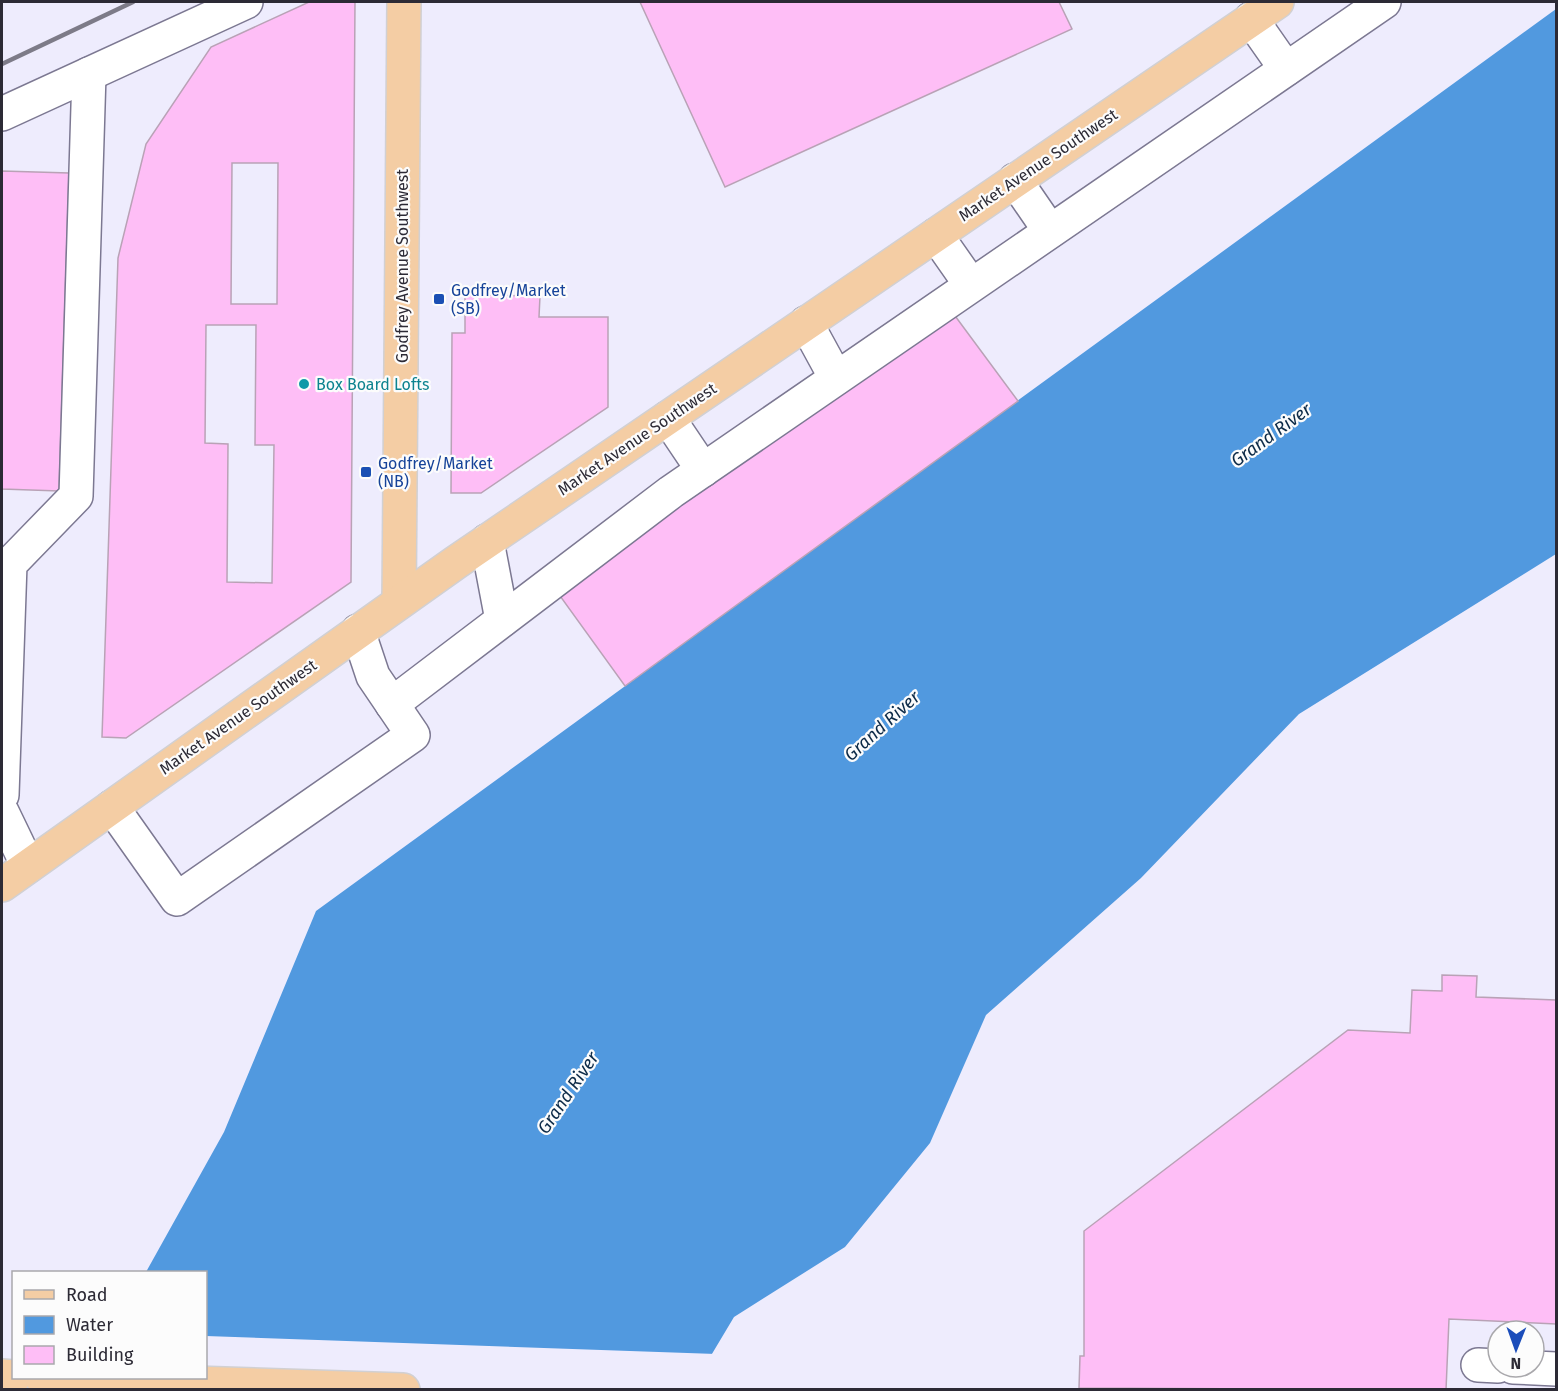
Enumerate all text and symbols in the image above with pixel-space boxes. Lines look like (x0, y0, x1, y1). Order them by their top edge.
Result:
street label: Market Avenue Southwest (955, 105, 1121, 225)
street label: Godfrey Avenue Southwest (393, 169, 412, 363)
place label: Godfrey/Market (SB) (451, 281, 566, 318)
marker: Godfrey/Market (SB) (432, 292, 446, 306)
place label: Box Board Lofts (316, 375, 430, 394)
marker: Box Board Lofts (297, 377, 311, 391)
street label: Market Avenue Southwest (554, 379, 720, 499)
water label: Grand River (1226, 398, 1316, 472)
place label: Godfrey/Market (NB) (378, 454, 493, 491)
marker: Godfrey/Market (NB) (359, 465, 373, 479)
street label: Market Avenue Southwest (156, 655, 320, 779)
water label: Grand River (840, 686, 925, 766)
water label: Grand River (533, 1047, 604, 1138)
legend (12, 1271, 207, 1379)
text: Road (66, 1284, 108, 1306)
text: Water (66, 1314, 113, 1336)
north arrow (1486, 1319, 1546, 1379)
text: Building (66, 1344, 134, 1366)
text: N (1510, 1354, 1521, 1373)

